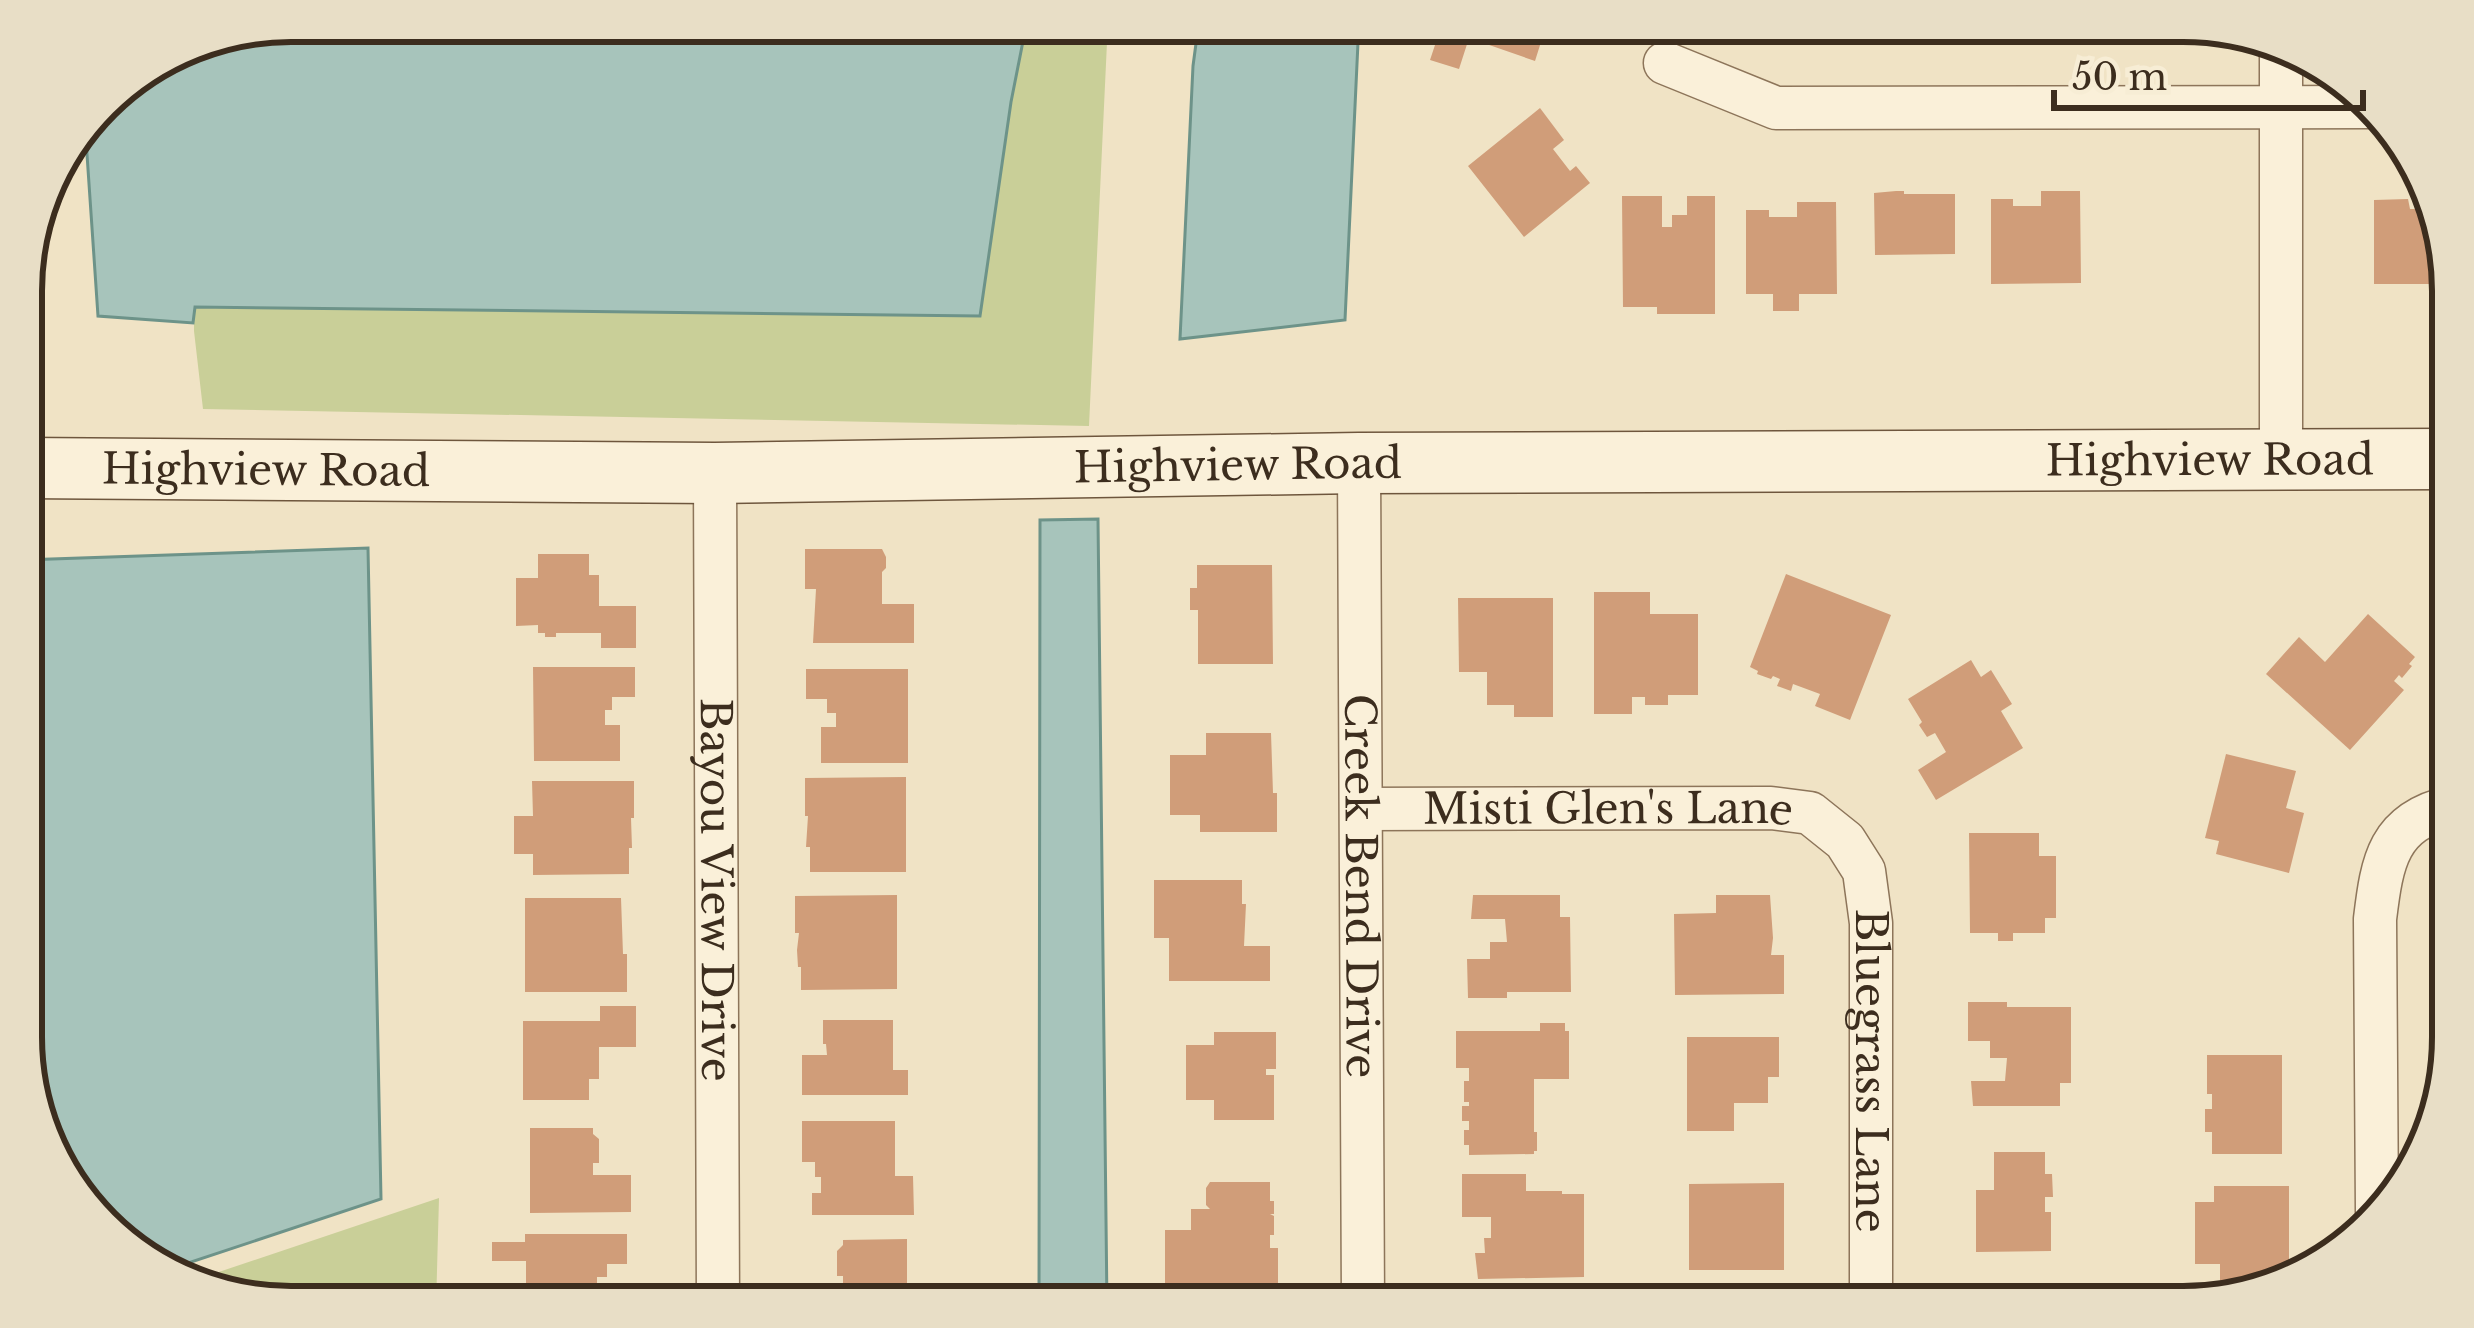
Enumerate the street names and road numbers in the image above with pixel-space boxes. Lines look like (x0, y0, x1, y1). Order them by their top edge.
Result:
street label: Highview Road (2046, 433, 2374, 486)
street label: Highview Road (1073, 437, 1402, 493)
street label: Highview Road (102, 443, 430, 497)
street label: Creek Bend Drive (1334, 694, 1388, 1078)
street label: Bayou View Drive (690, 698, 743, 1082)
street label: Misti Glen's Lane (1423, 782, 1796, 837)
street label: Bluegrass Lane (1845, 909, 1897, 1233)

